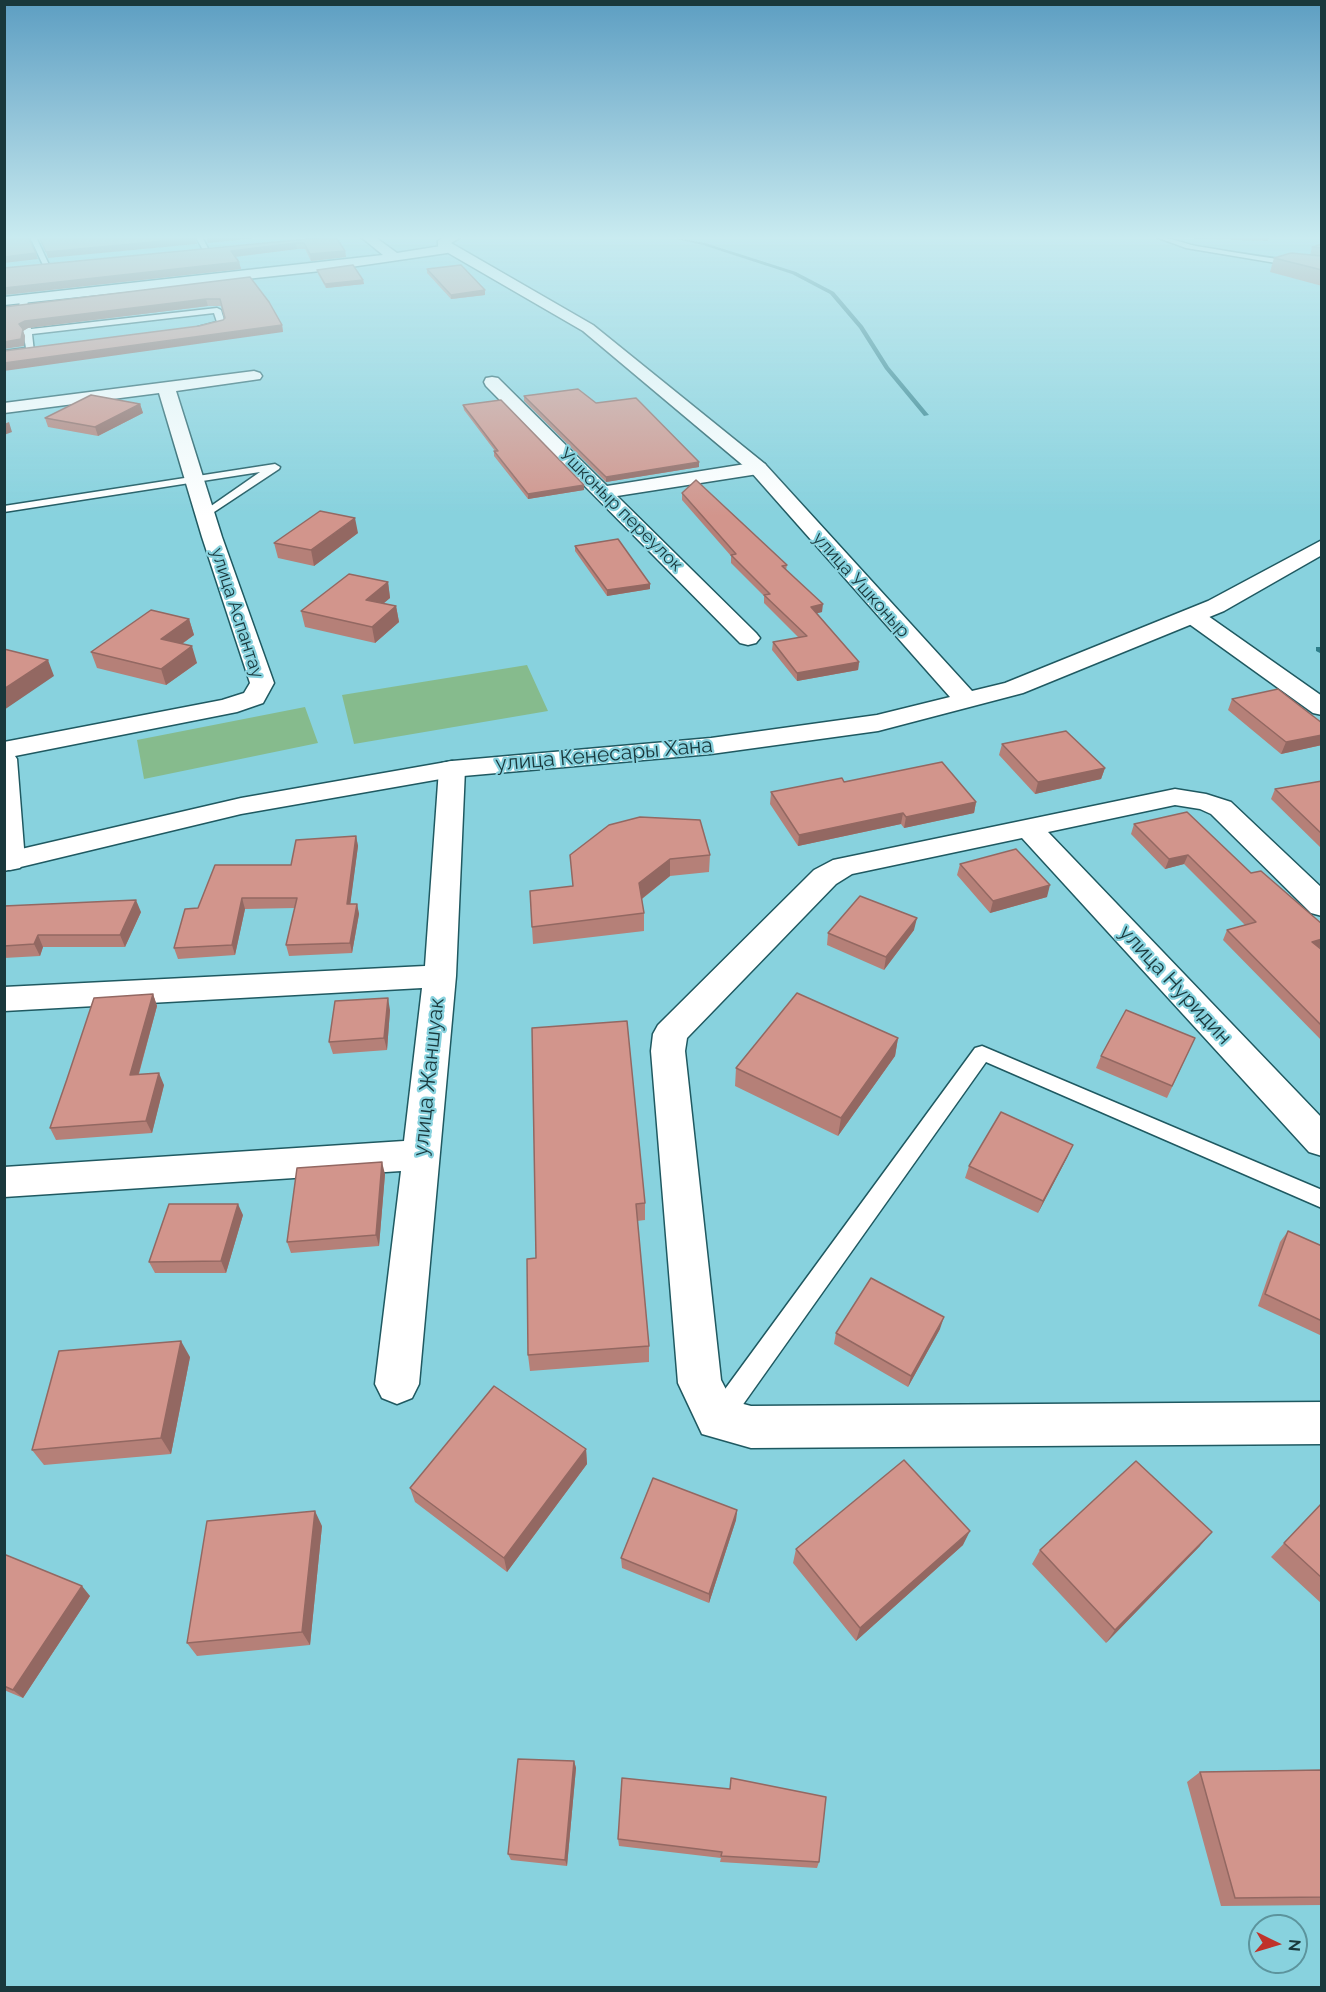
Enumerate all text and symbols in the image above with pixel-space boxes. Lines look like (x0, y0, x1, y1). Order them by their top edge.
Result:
street label: Ушконыр переулок (555, 444, 687, 576)
street label: улица Ушконыр (808, 528, 914, 642)
street label: улица Аспантау (206, 545, 268, 681)
street label: улица Кенесары Хана (494, 733, 714, 777)
street label: улица Нуридин (1113, 920, 1237, 1050)
street label: улица Жаншуак (408, 996, 450, 1158)
north arrow (1248, 1914, 1308, 1974)
text: N (1284, 1939, 1304, 1952)

